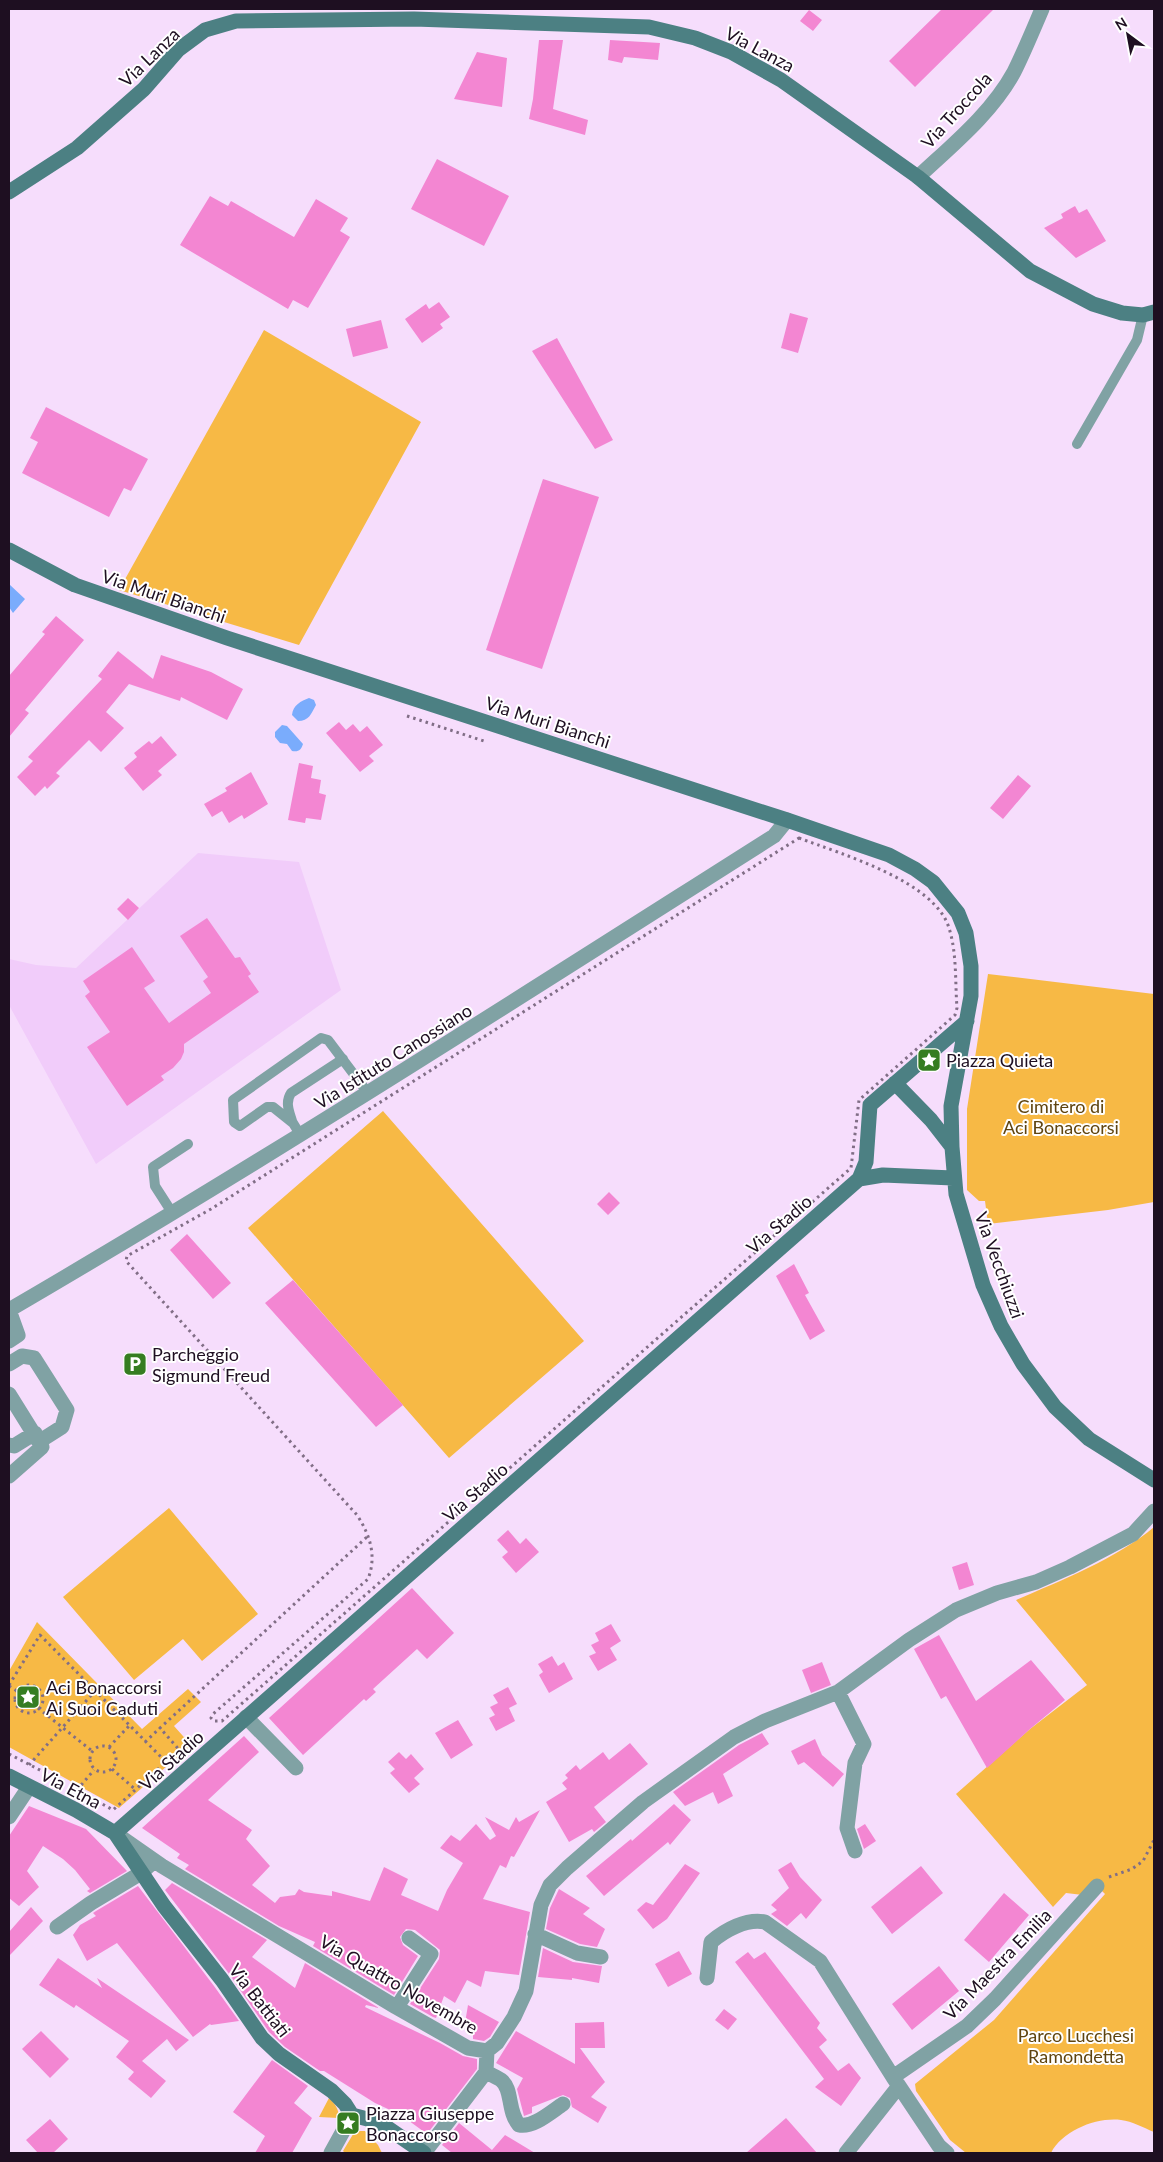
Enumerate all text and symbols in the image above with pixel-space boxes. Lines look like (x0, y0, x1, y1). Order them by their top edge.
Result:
north arrow (1103, 10, 1153, 60)
text: N (1112, 13, 1130, 34)
street label: Via Lanza (722, 22, 798, 76)
street label: Via Lanza (114, 23, 184, 91)
street label: Via Troccola (916, 67, 996, 153)
street label: Via Muri Bianchi (99, 564, 229, 628)
street label: Via Muri Bianchi (483, 691, 613, 753)
street label: Via Istituto Canossiano (310, 999, 476, 1113)
place icon: Piazza Quieta (916, 1047, 942, 1073)
place label: Piazza Quieta (946, 1049, 1053, 1071)
park label: Cimitero di Aci Bonaccorsi (1003, 1095, 1119, 1138)
street label: Via Stadio (742, 1190, 816, 1258)
street label: Via Vecchiuzzi (971, 1209, 1029, 1321)
place label: Parcheggio Sigmund Freud (152, 1343, 270, 1386)
parking icon: Parcheggio Sigmund Freud (122, 1351, 148, 1377)
street label: Via Stadio (438, 1458, 512, 1526)
place label: Aci Bonaccorsi Ai Suoi Caduti (46, 1676, 162, 1719)
place icon: Aci Bonaccorsi Ai Suoi Caduti (15, 1684, 41, 1710)
street label: Via Stadio (134, 1725, 208, 1795)
street label: Via Etna (37, 1763, 105, 1813)
street label: Via Maestra Emilia (938, 1904, 1056, 2024)
street label: Via Quattro Novembre (316, 1930, 482, 2038)
street label: Via Battiati (225, 1959, 295, 2041)
park label: Parco Lucchesi Ramondetta (1018, 2024, 1134, 2067)
place label: Piazza Giuseppe Bonaccorso (366, 2102, 494, 2145)
place icon: Piazza Giuseppe Bonaccorso (335, 2110, 361, 2136)

